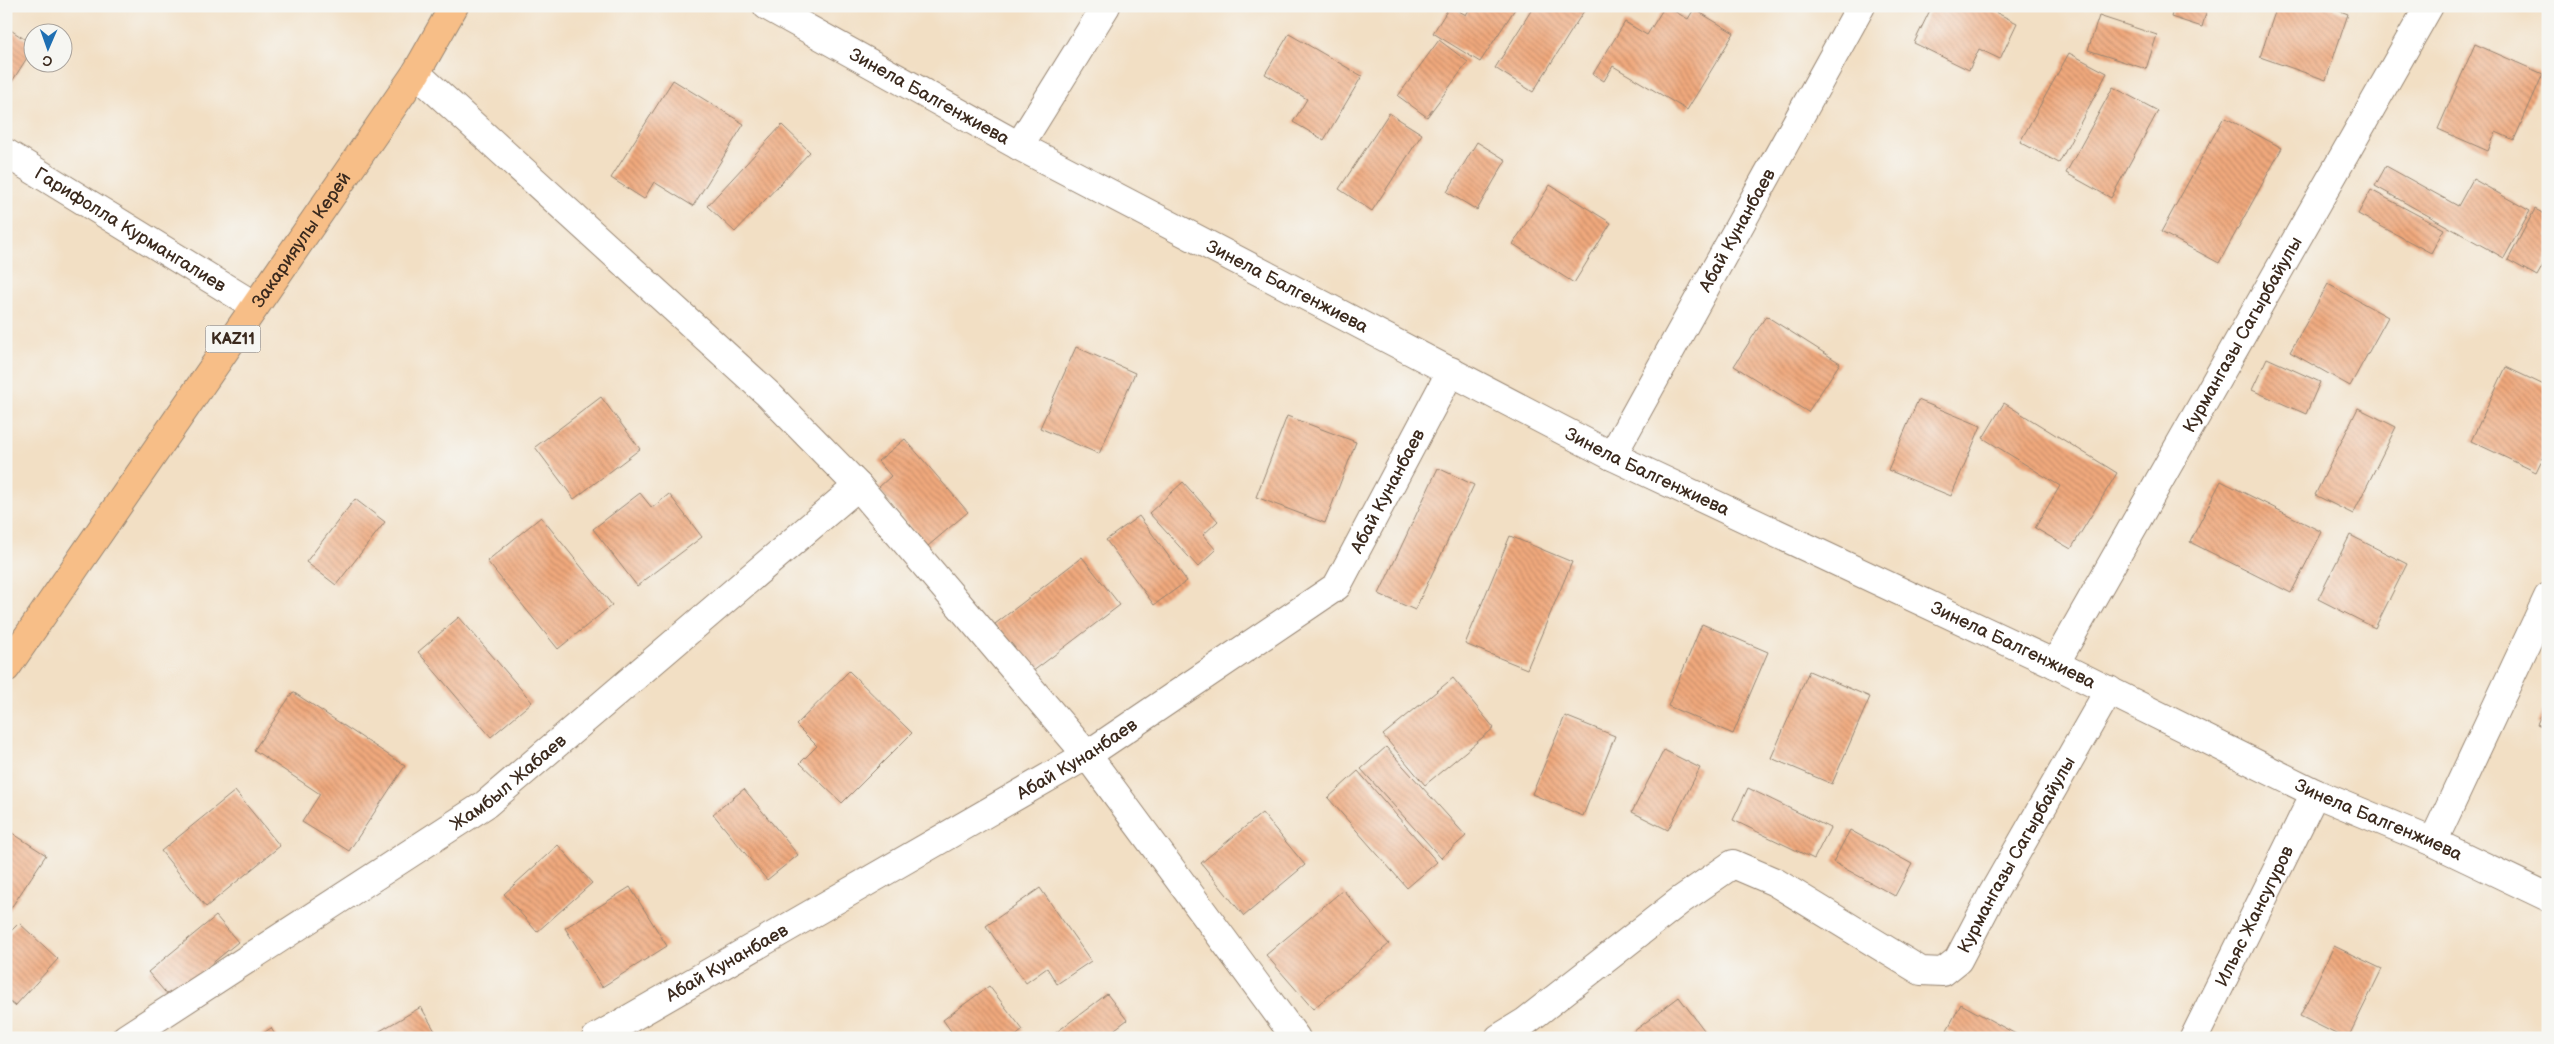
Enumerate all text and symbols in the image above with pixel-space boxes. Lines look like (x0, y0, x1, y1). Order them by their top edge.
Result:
north arrow (22, 22, 72, 72)
street label: Зинела Балгенжиева (846, 43, 1014, 149)
text: С (42, 52, 53, 69)
street label: Гарифолла Курмангалиев (31, 163, 230, 296)
street label: Абай Кунанбаев (1694, 164, 1780, 296)
street label: Закарияулы Керей (247, 168, 355, 312)
street label: Курмангазы Сагырбайулы (2178, 233, 2306, 436)
street label: Зинела Балгенжиева (1203, 235, 1372, 337)
road number: KAZ11 (206, 326, 260, 352)
street label: Зинела Балгенжиева (1562, 423, 1733, 520)
street label: Абай Кунанбаев (1345, 425, 1429, 558)
street label: Зинела Балгенжиева (1928, 597, 2100, 693)
street label: Абай Кунанбаев (1012, 713, 1141, 804)
street label: Жамбыл Жабаев (446, 729, 571, 835)
street label: Курмангазы Сагырбайулы (1953, 753, 2079, 957)
street label: Зинела Балгенжиева (2292, 774, 2466, 865)
street label: Ильяс Жансугуров (2211, 842, 2298, 990)
street label: Абай Кунанбаев (661, 919, 792, 1007)

